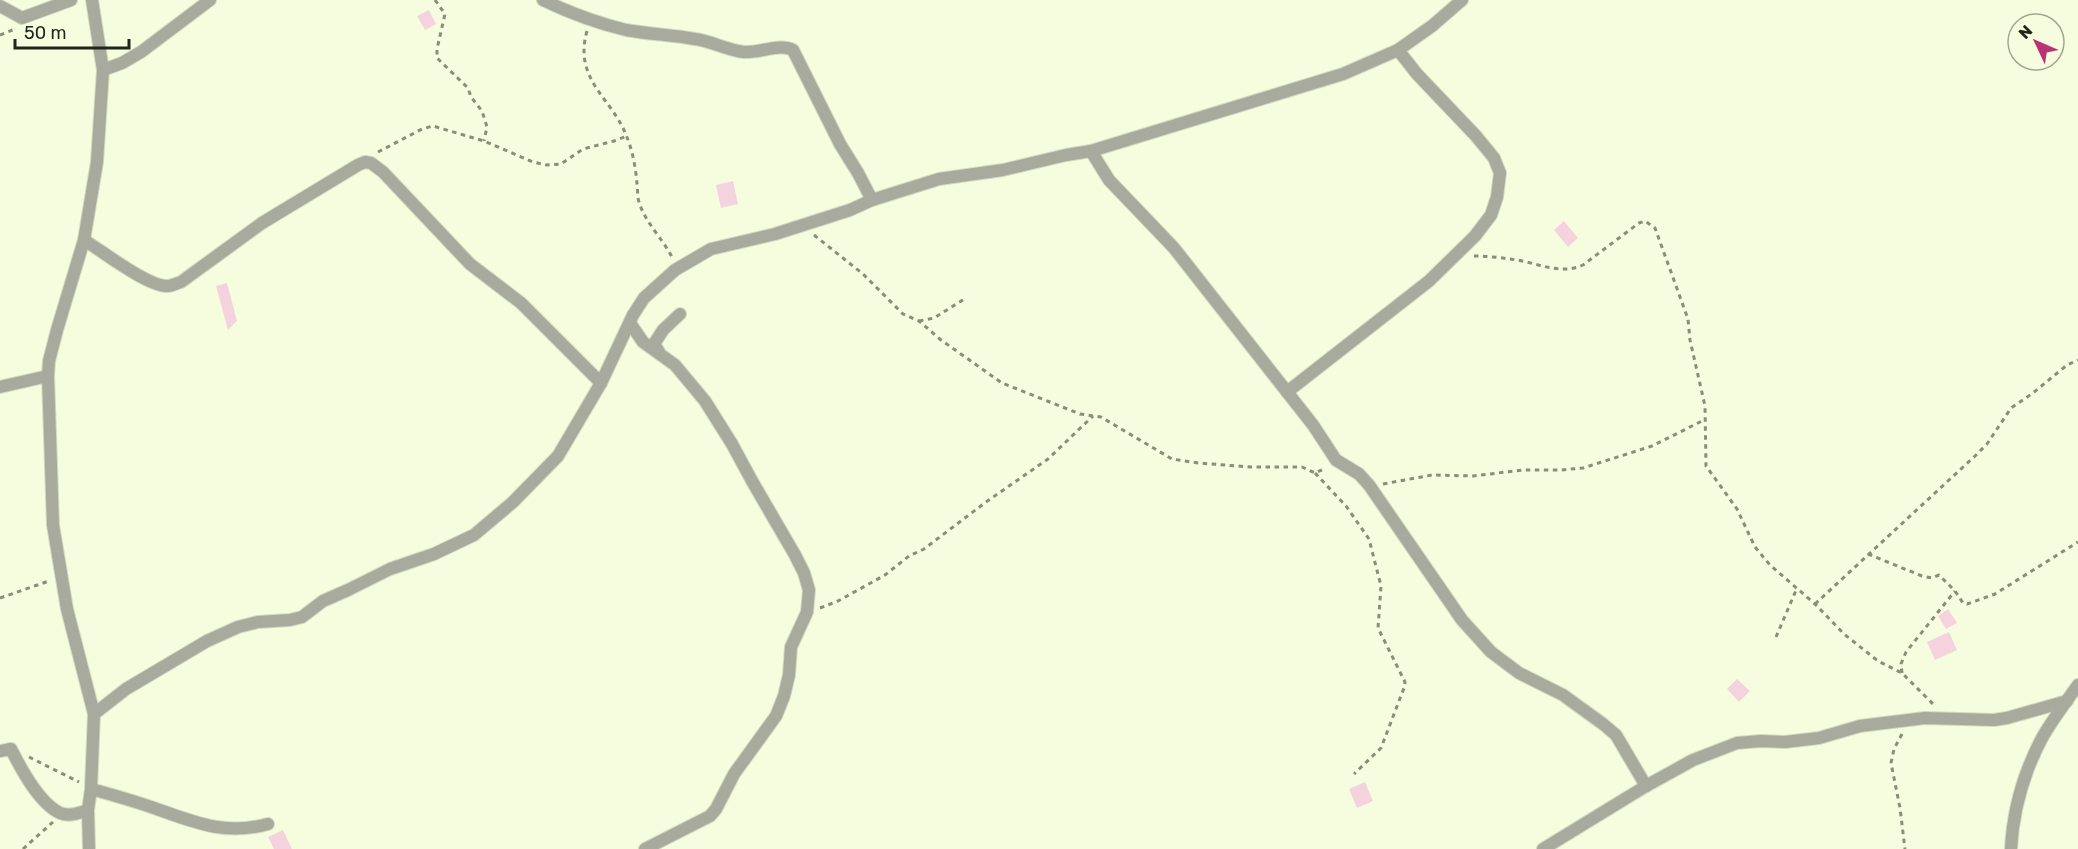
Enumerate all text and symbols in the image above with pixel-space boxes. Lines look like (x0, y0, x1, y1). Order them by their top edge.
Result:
scale bar (15, 12, 129, 50)
north arrow (2006, 12, 2066, 72)
text: N (2015, 21, 2036, 43)
text: 50 m (24, 22, 67, 44)

